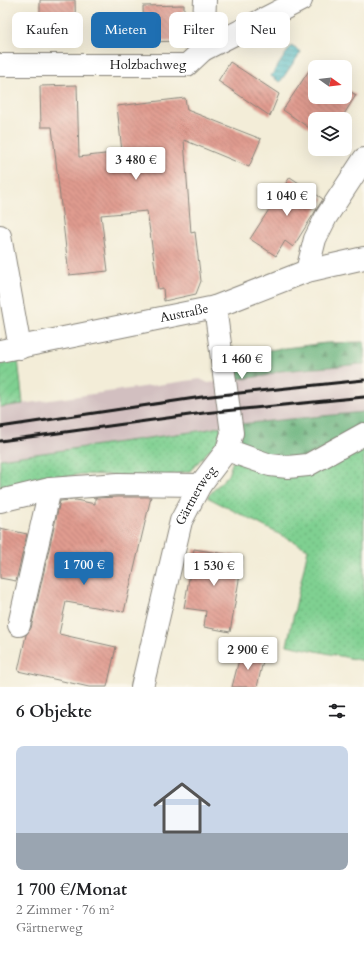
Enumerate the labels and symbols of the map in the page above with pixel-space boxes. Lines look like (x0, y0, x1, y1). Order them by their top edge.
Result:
street label: Holzbachweg (110, 56, 187, 74)
north arrow (308, 60, 352, 104)
pin: 3 480 € (99, 147, 173, 181)
pin: 1 040 € (250, 183, 324, 217)
street label: Austraße (158, 300, 210, 327)
pin: 1 460 € (205, 346, 279, 380)
street label: Gärtnerweg (171, 461, 221, 529)
pin: 1 700 € (47, 552, 121, 586)
pin: 1 530 € (177, 553, 251, 587)
pin: 2 900 € (211, 637, 285, 671)

